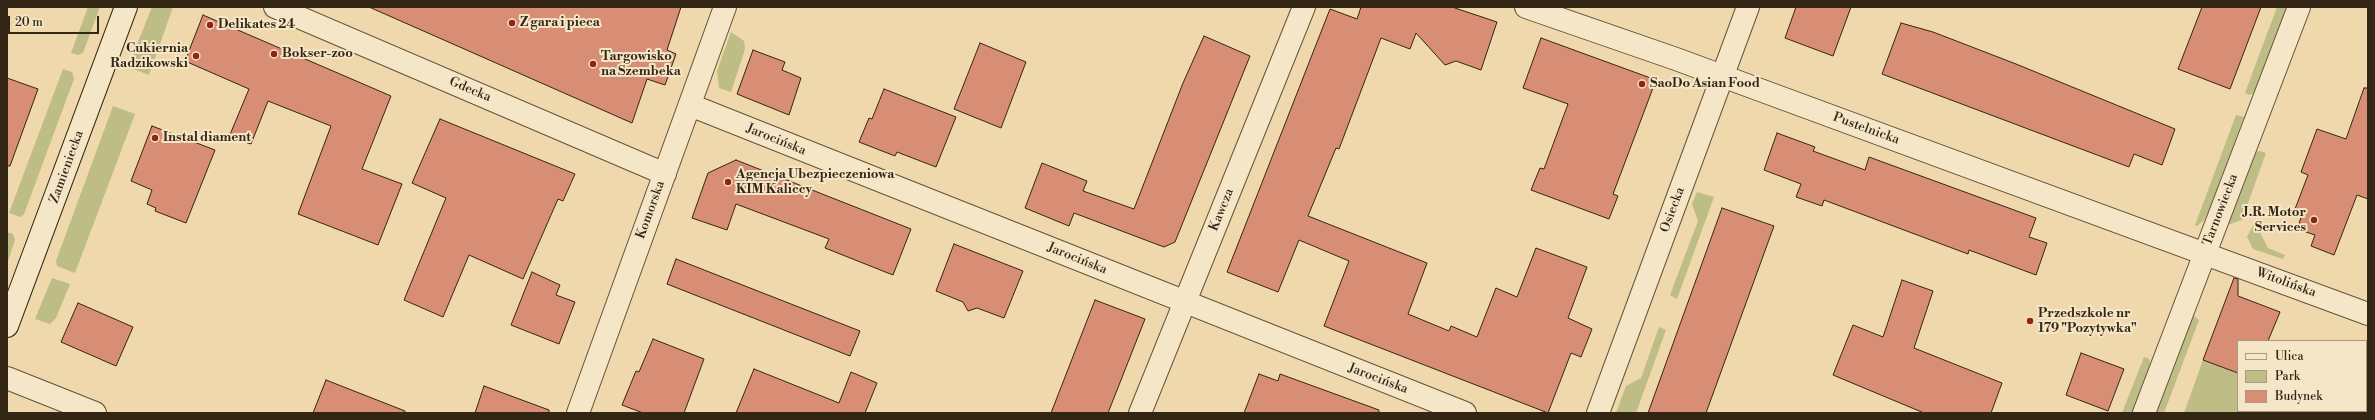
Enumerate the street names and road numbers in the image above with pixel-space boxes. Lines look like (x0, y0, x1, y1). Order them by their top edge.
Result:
street label: Gdecka (447, 74, 493, 106)
street label: Pustelnicka (1831, 110, 1901, 148)
street label: Jarocińska (744, 121, 808, 159)
street label: Zamieniecka (47, 129, 87, 205)
street label: Tarnowiecka (2200, 172, 2242, 248)
street label: Komorska (633, 179, 669, 241)
street label: Osiecka (1658, 185, 1688, 235)
street label: Kawcza (1206, 186, 1238, 234)
street label: Jarocińska (1045, 240, 1109, 278)
street label: Witolińska (2254, 265, 2318, 301)
street label: Jarocińska (1346, 360, 1410, 398)

